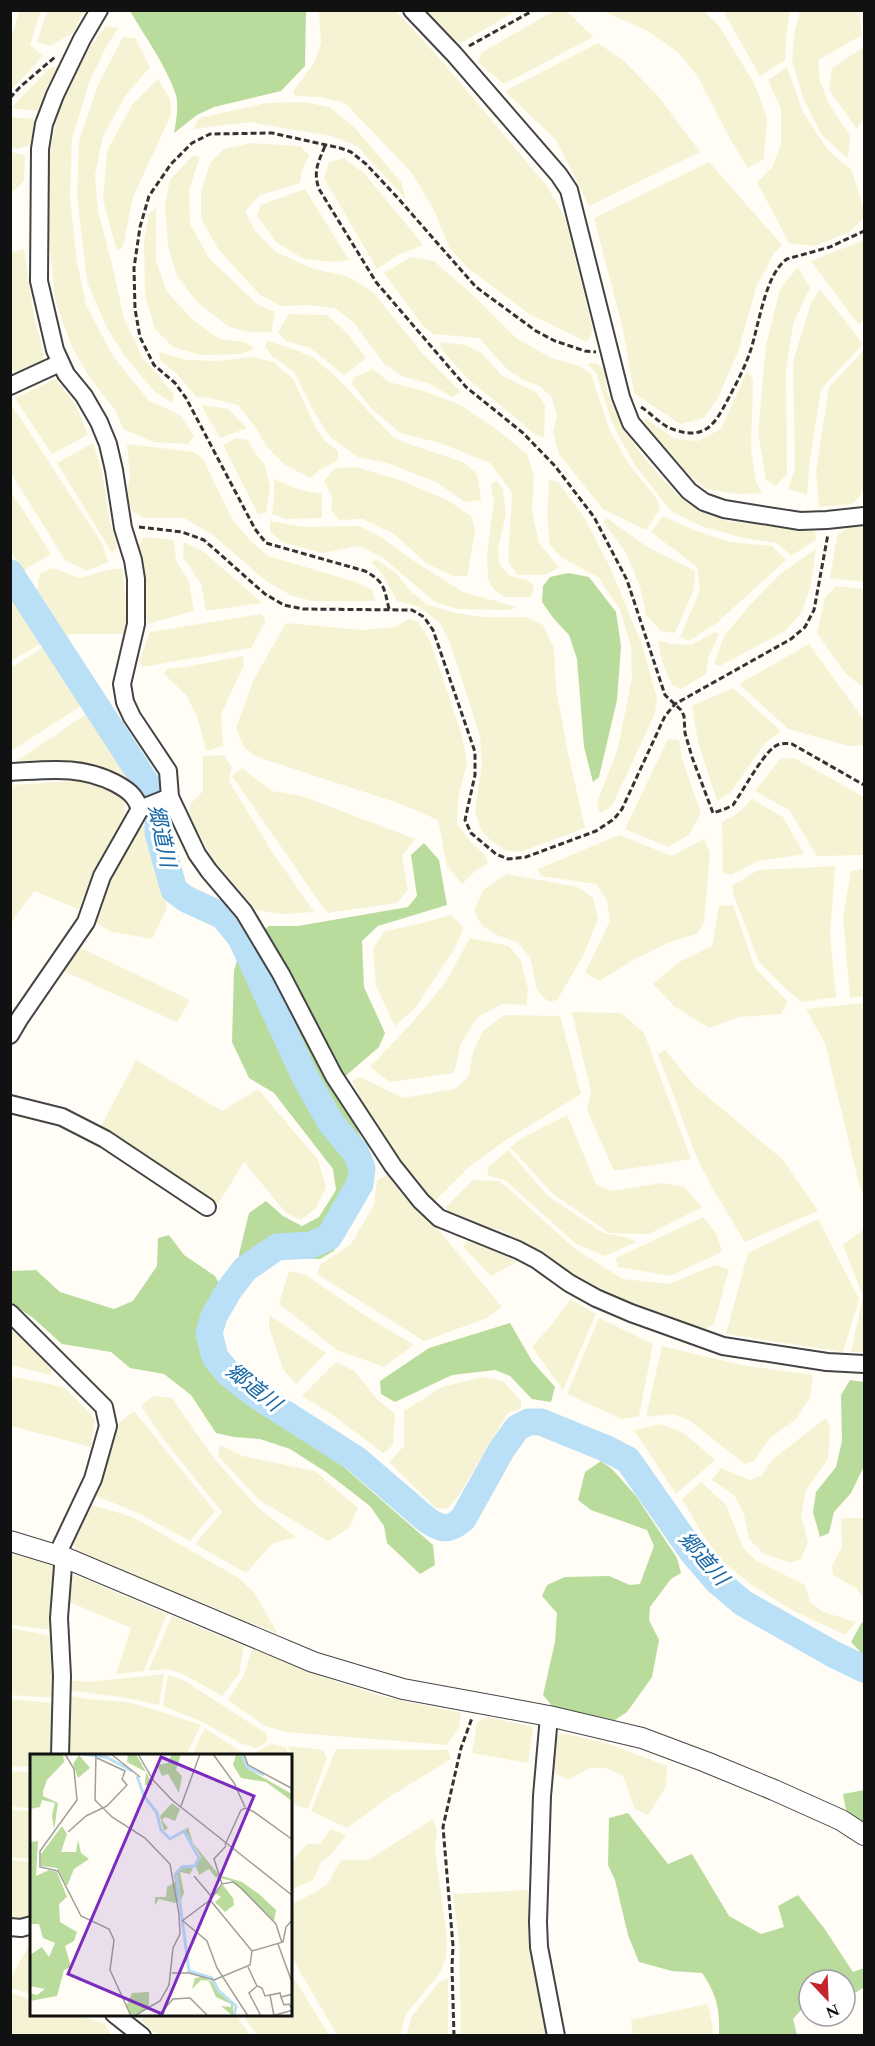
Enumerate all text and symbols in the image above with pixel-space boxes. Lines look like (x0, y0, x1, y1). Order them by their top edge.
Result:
water label: 郷道川 (139, 802, 184, 872)
water label: 郷道川 (218, 1356, 289, 1421)
water label: 郷道川 (670, 1525, 737, 1595)
inset map (30, 1754, 292, 2016)
north arrow (797, 1968, 857, 2028)
text: N (822, 1997, 843, 2024)

